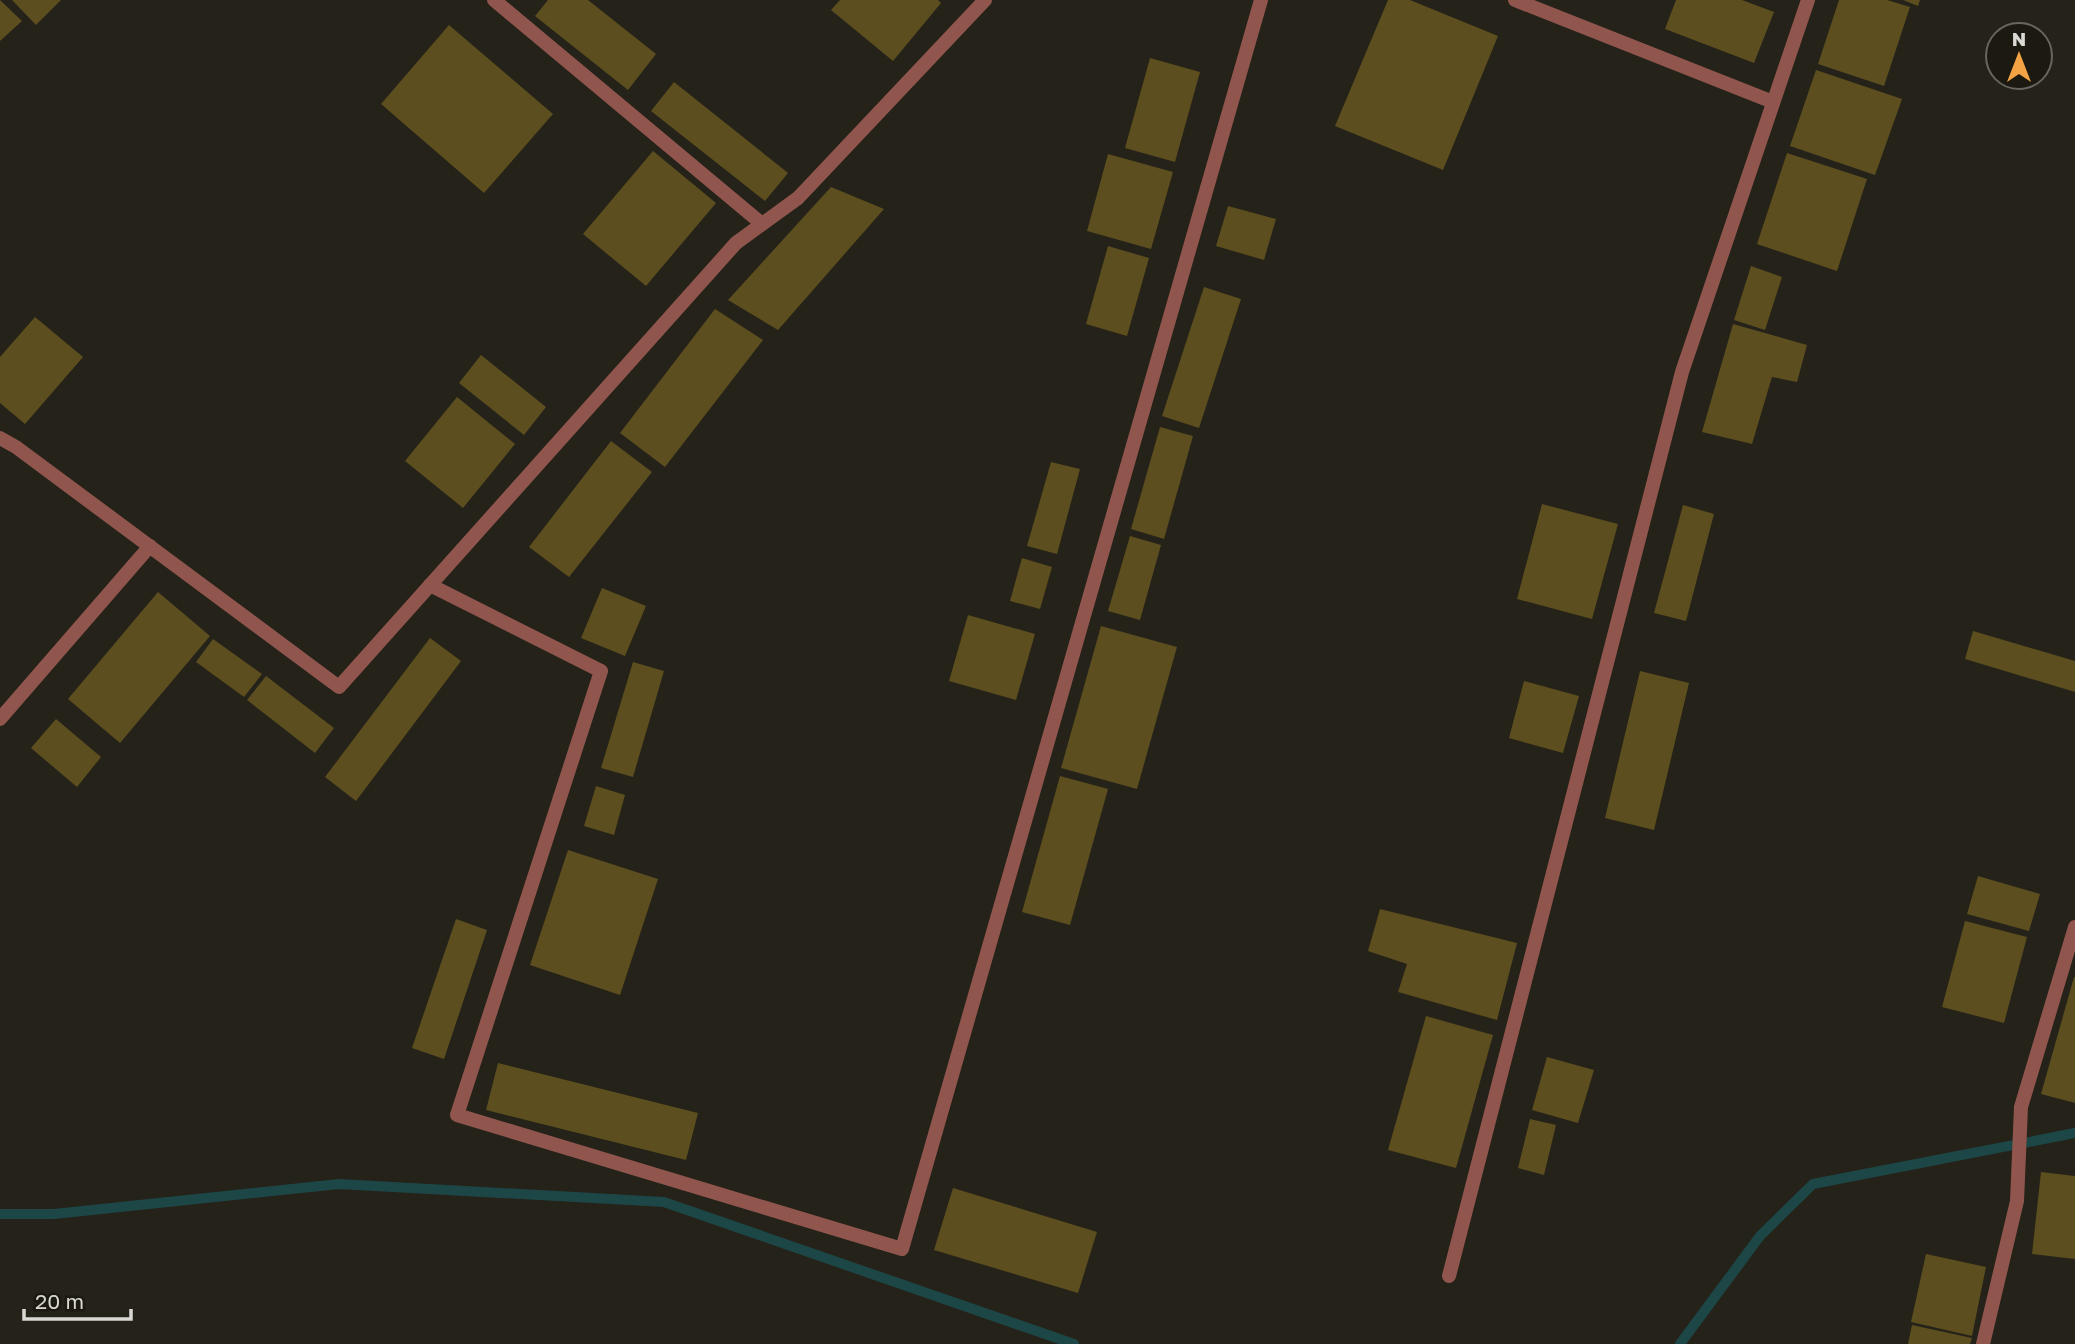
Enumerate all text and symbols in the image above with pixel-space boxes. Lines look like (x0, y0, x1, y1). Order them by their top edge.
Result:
north arrow (1984, 21, 2054, 91)
text: N (2012, 27, 2026, 50)
scale bar (24, 1278, 131, 1322)
text: 20 m (35, 1288, 84, 1314)

